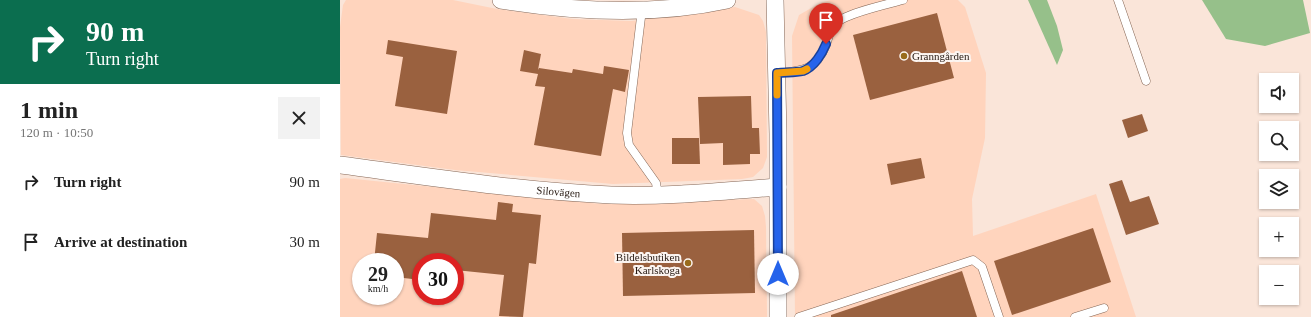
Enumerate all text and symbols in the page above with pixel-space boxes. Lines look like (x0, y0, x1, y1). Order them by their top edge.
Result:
pin (809, 3, 843, 44)
icon: arrive (815, 9, 837, 31)
icon: right (20, 16, 72, 68)
text: 90 m (86, 16, 144, 47)
text: Turn right (86, 49, 159, 69)
place label: Granngården (912, 50, 970, 62)
marker: Granngården (899, 51, 909, 61)
map controls (1259, 73, 1299, 305)
button: sound (1259, 73, 1299, 113)
text: 1 min (20, 97, 78, 123)
button: close (278, 97, 320, 139)
button: search (1259, 121, 1299, 161)
text: 120 m · 10:50 (20, 125, 93, 140)
button: layers (1259, 169, 1299, 209)
icon: right (20, 171, 42, 193)
text: Turn right (54, 174, 121, 190)
text: 90 m (290, 174, 320, 190)
street label: Silovägen (536, 184, 581, 199)
button: + (1259, 217, 1299, 257)
icon: arrive (20, 231, 42, 253)
text: Arrive at destination (54, 234, 187, 250)
text: 30 m (290, 234, 320, 250)
place label: Bildelsbutiken Karlskoga (616, 251, 680, 276)
speed limit sign: 30 (412, 253, 464, 305)
position arrow (757, 253, 799, 295)
marker: Bildelsbutiken Karlskoga (683, 258, 693, 268)
text: 29 (368, 263, 388, 285)
button: − (1259, 265, 1299, 305)
text: km/h (368, 283, 388, 294)

